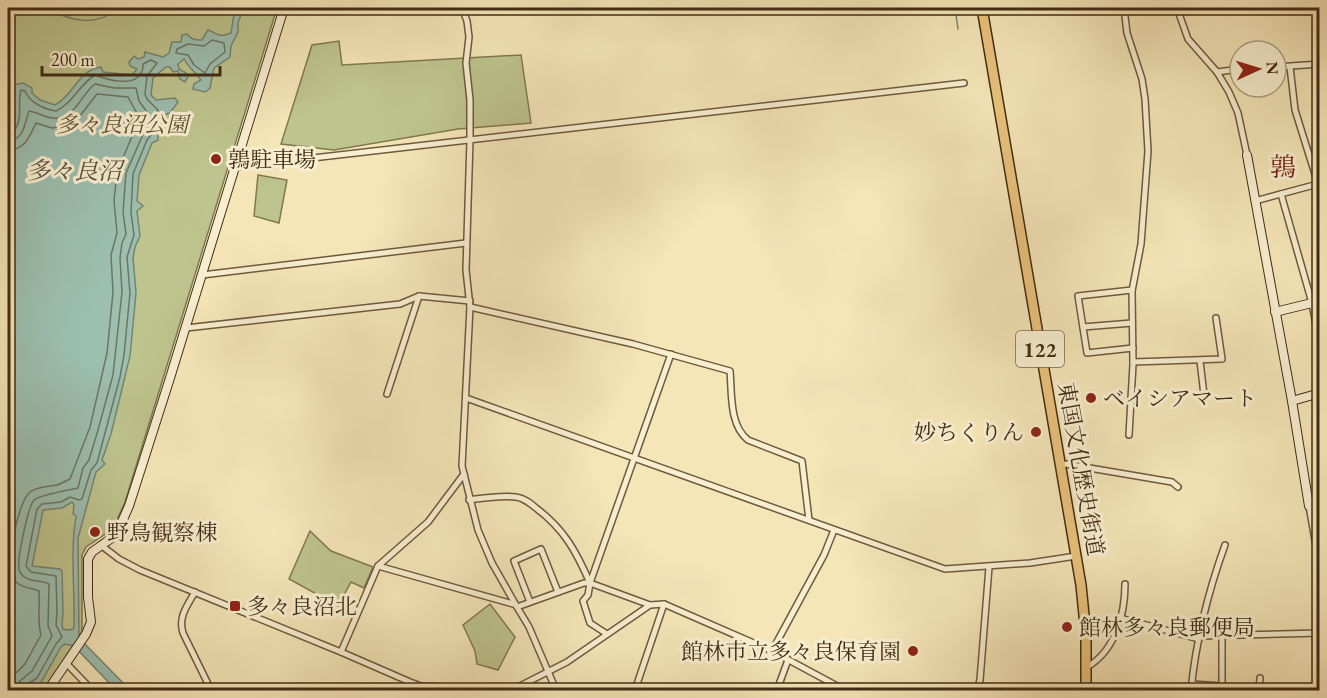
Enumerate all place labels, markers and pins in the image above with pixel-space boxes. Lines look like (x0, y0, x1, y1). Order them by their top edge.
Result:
place label: 鶉駐車場 (228, 145, 316, 174)
marker: 鶉駐車場 (209, 152, 223, 166)
place label: ベイシアマート (1103, 384, 1257, 413)
marker: ベイシアマート (1084, 391, 1098, 405)
place label: 妙ちくりん (914, 418, 1024, 447)
marker: 妙ちくりん (1029, 425, 1043, 439)
place label: 野鳥観察棟 (107, 518, 217, 547)
marker: 野鳥観察棟 (88, 525, 102, 539)
place label: 多々良沼北 (247, 592, 357, 621)
marker: 多々良沼北 (228, 599, 242, 613)
place label: 館林多々良郵便局 (1079, 613, 1255, 642)
marker: 館林多々良郵便局 (1060, 620, 1074, 634)
place label: 館林市立多々良保育園 (681, 637, 901, 666)
marker: 館林市立多々良保育園 (906, 644, 920, 658)

